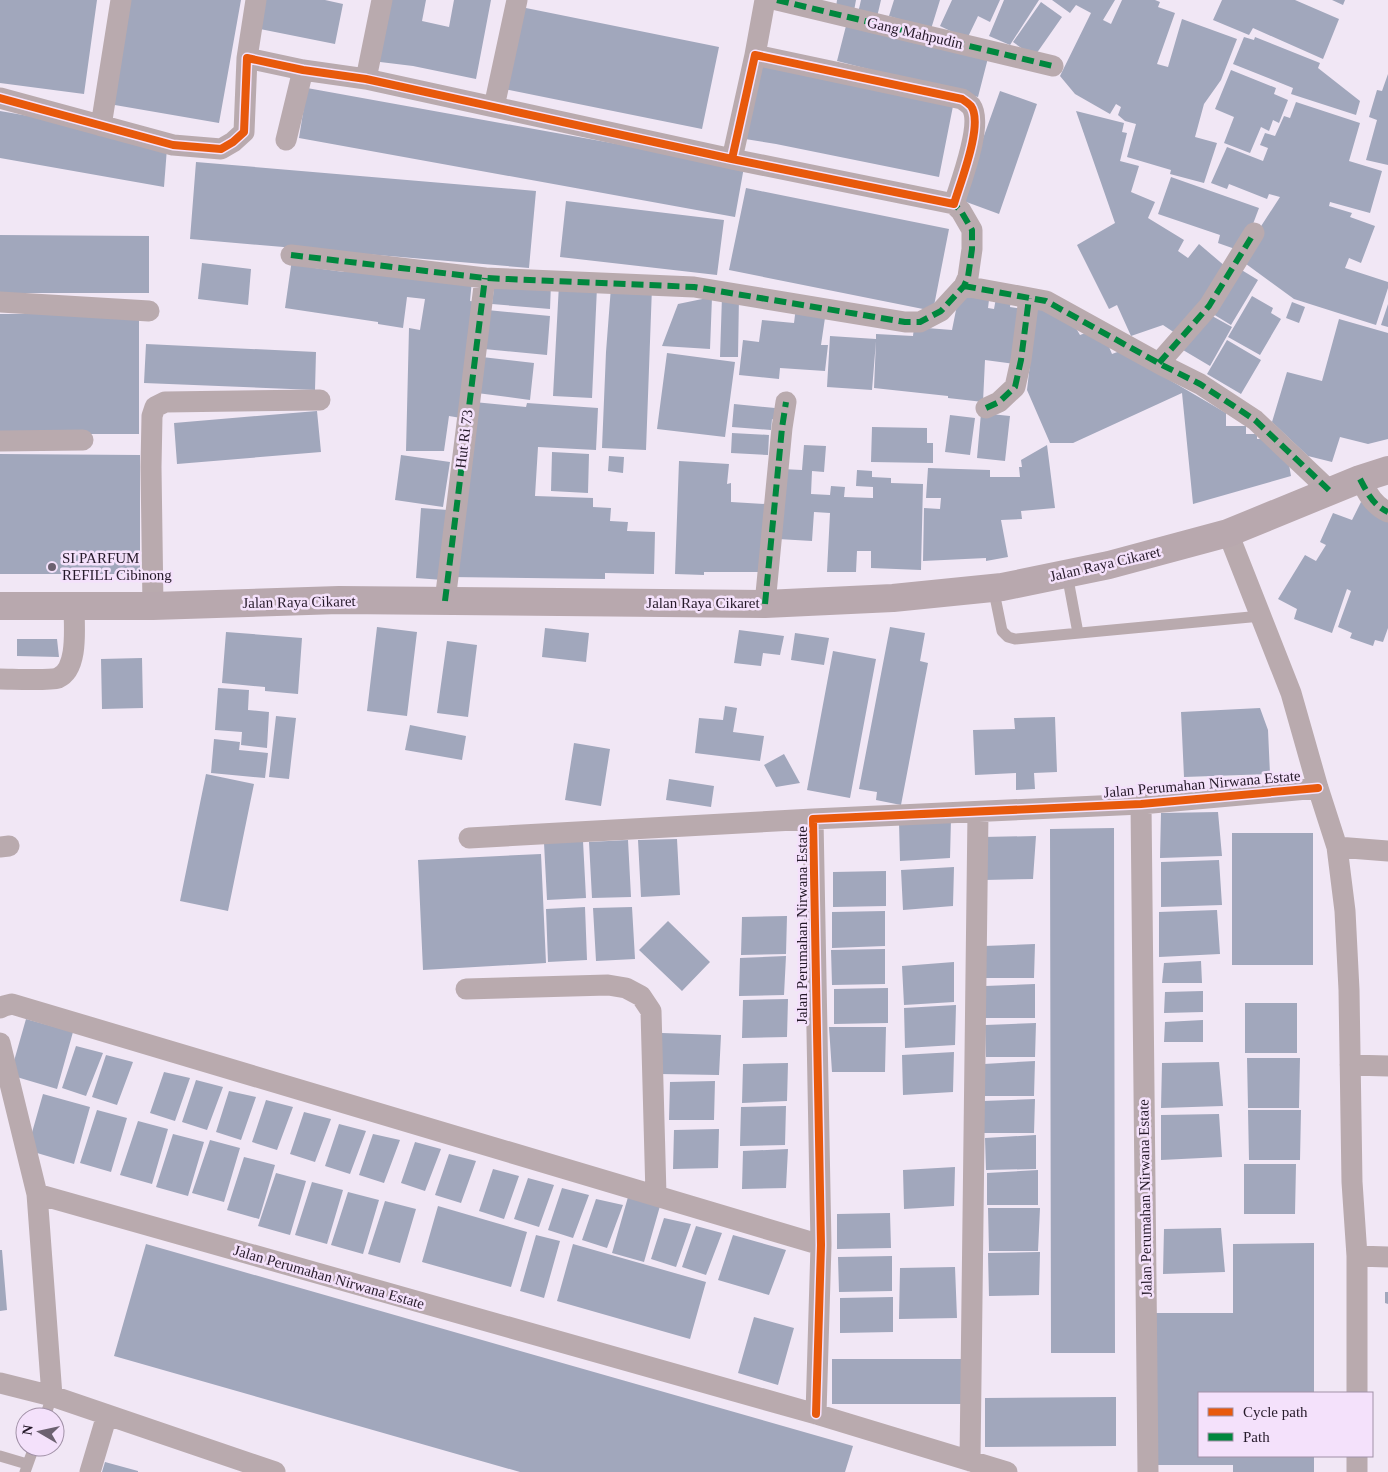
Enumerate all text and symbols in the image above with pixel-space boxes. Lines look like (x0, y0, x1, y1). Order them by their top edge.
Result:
street label: Gang Mahpudin (866, 14, 965, 52)
street label: Hut Ri 73 (452, 409, 476, 469)
street label: Jalan Raya Cikaret (1048, 543, 1163, 585)
place label: SI PARFUM REFILL Cibinong (62, 550, 172, 583)
marker: SI PARFUM REFILL Cibinong (46, 561, 58, 573)
street label: Jalan Raya Cikaret (242, 593, 357, 611)
street label: Jalan Raya Cikaret (646, 595, 760, 611)
street label: Jalan Perumahan Nirwana Estate (1103, 767, 1302, 801)
street label: Jalan Perumahan Nirwana Estate (794, 826, 810, 1024)
street label: Jalan Perumahan Nirwana Estate (1135, 1099, 1155, 1297)
street label: Jalan Perumahan Nirwana Estate (232, 1242, 427, 1312)
legend (1198, 1392, 1373, 1457)
text: Cycle path (1243, 1404, 1308, 1420)
north arrow (15, 1407, 65, 1457)
text: N (19, 1424, 36, 1436)
text: Path (1243, 1429, 1270, 1445)

